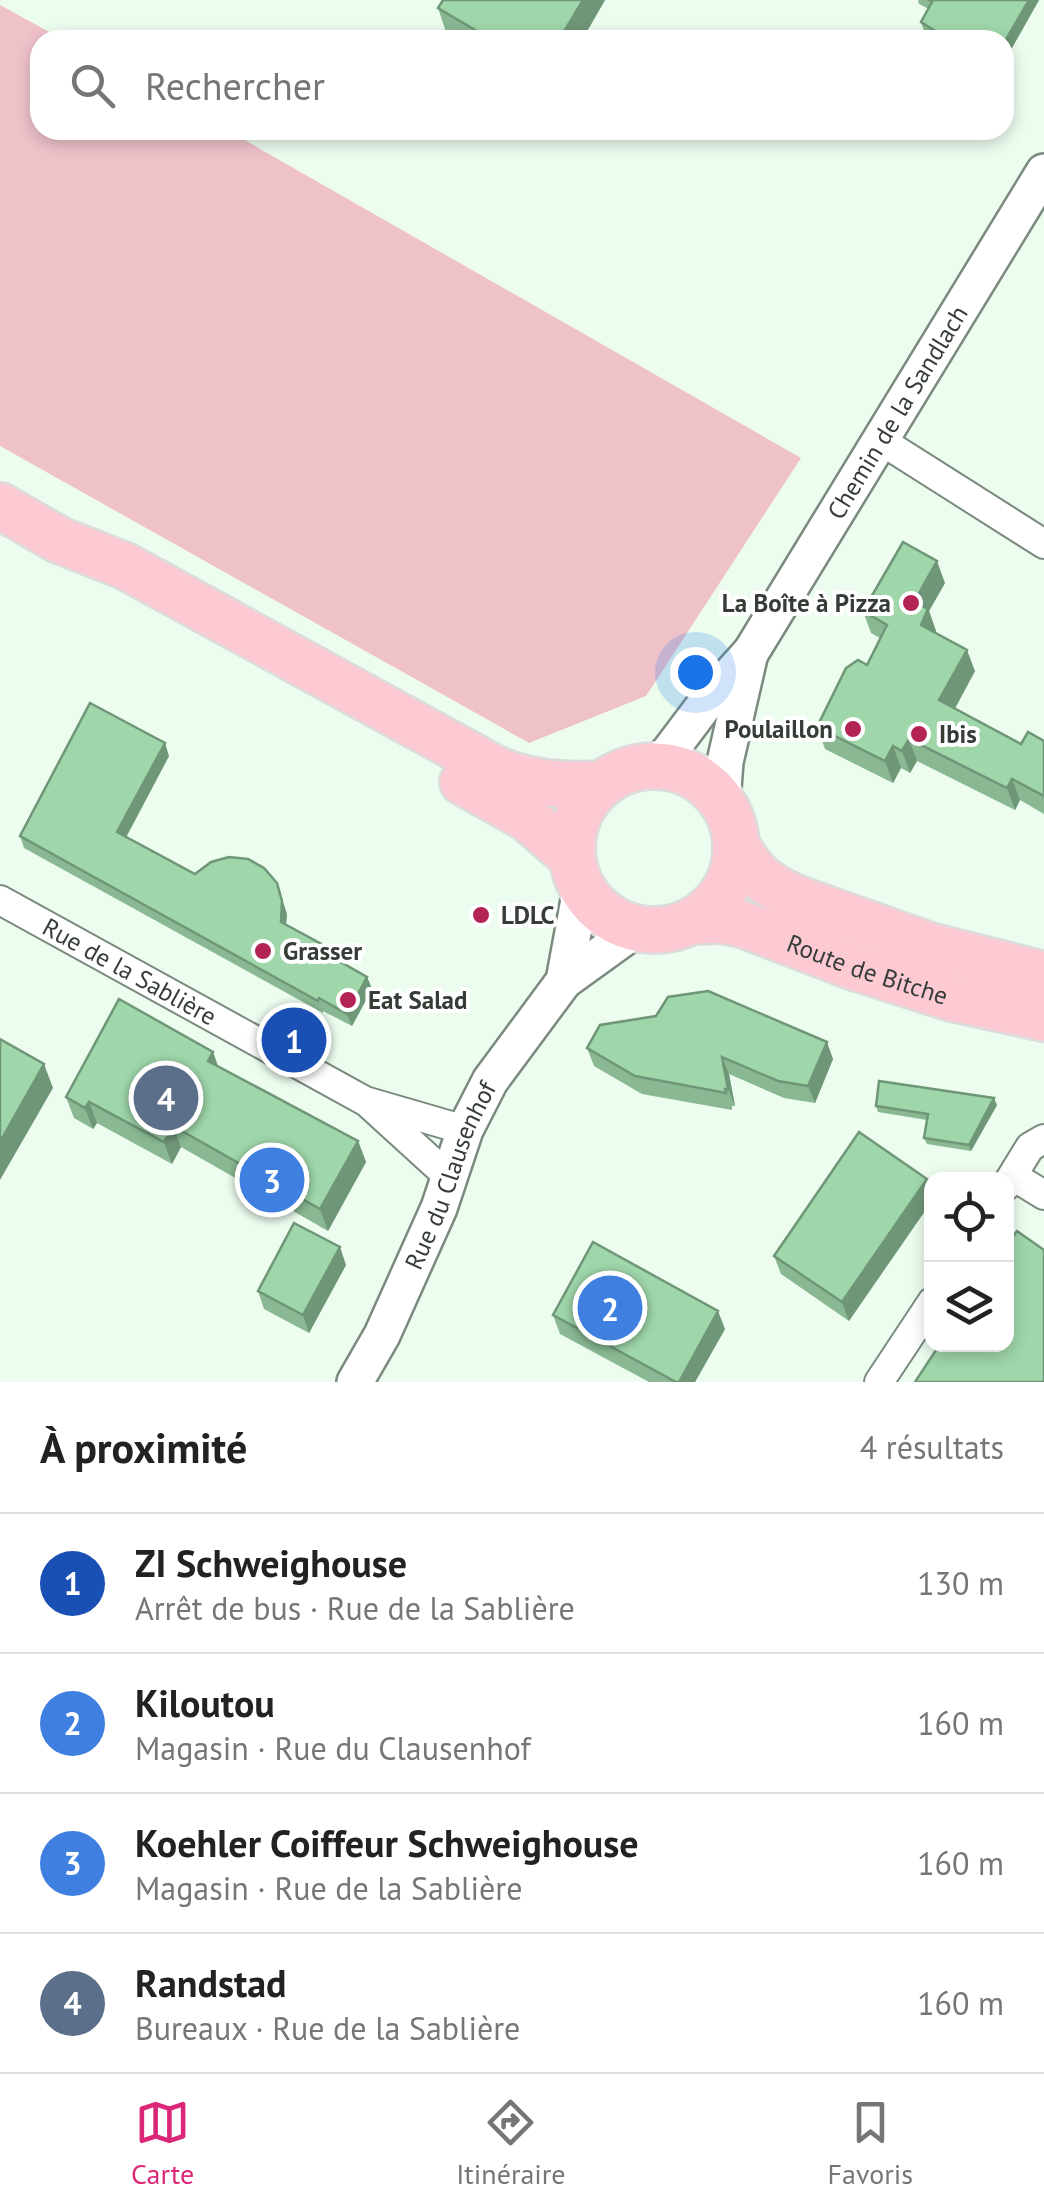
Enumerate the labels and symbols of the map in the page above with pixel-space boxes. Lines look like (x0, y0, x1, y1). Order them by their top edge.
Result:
street label: Chemin de la Sandlach (820, 300, 975, 525)
place label: La Boîte à Pizza (722, 587, 891, 619)
marker: La Boîte à Pizza (900, 592, 922, 614)
your location (670, 647, 721, 698)
place label: Poulaillon (724, 713, 833, 745)
marker: Poulaillon (842, 718, 864, 740)
place label: Ibis (939, 718, 977, 750)
marker: Ibis (908, 723, 930, 745)
place label: LDLC (501, 899, 555, 931)
marker: LDLC (470, 904, 492, 926)
street label: Rue de la Sablière (37, 911, 222, 1032)
street label: Route de Bitche (782, 927, 952, 1012)
place label: Grasser (283, 935, 362, 967)
marker: Grasser (252, 940, 274, 962)
place label: Eat Salad (368, 984, 467, 1016)
marker: Eat Salad (337, 989, 359, 1011)
pin: 1 (262, 1002, 326, 1078)
pin: 4 (134, 1060, 198, 1136)
street label: Rue du Clausenhof (398, 1075, 504, 1274)
pin: 3 (240, 1142, 304, 1218)
pin: 2 (578, 1270, 642, 1346)

